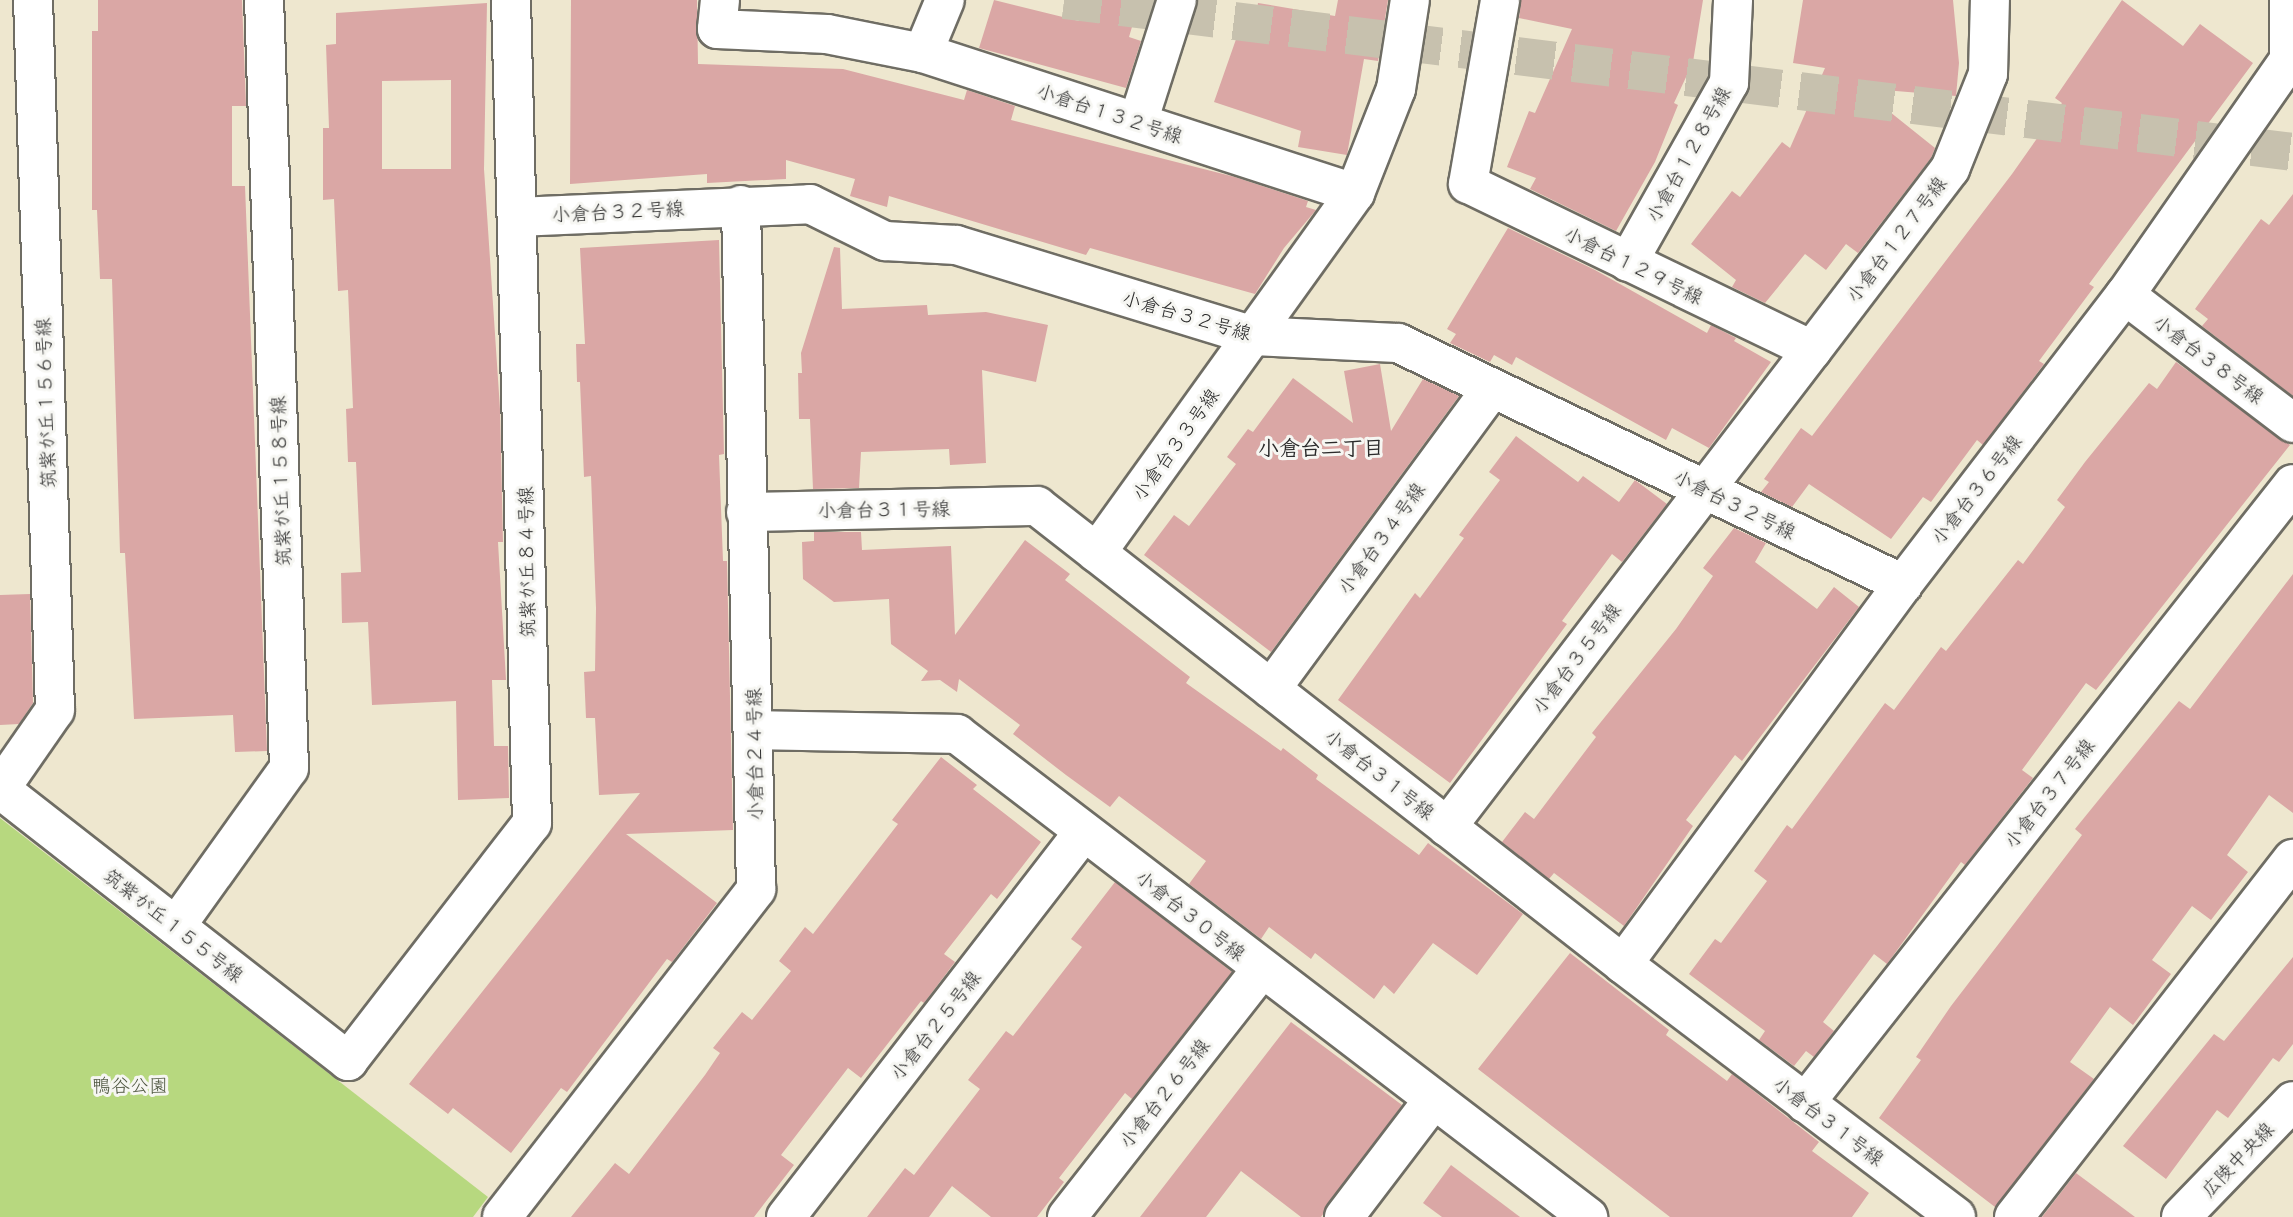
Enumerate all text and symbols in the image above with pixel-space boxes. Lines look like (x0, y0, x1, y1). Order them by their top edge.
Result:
street label: 小倉台１３２号線 (1034, 79, 1186, 147)
street label: 小倉台１２８号線 (1641, 82, 1735, 226)
street label: 小倉台１２７号線 (1841, 171, 1951, 307)
street label: 小倉台３２号線 (551, 196, 685, 226)
street label: 小倉台１２９号線 (1561, 221, 1707, 309)
street label: 小倉台３２号線 (1120, 286, 1254, 344)
street label: 小倉台３８号線 (2149, 310, 2269, 408)
street label: 筑紫が丘１５６号線 (31, 317, 59, 489)
street label: 小倉台３３号線 (1127, 383, 1223, 505)
street label: 筑紫が丘１５８号線 (266, 395, 294, 567)
street label: 小倉台３６号線 (1926, 430, 2026, 548)
district label: 小倉台二丁目 (1258, 433, 1384, 459)
street label: 小倉台３２号線 (1670, 465, 1800, 543)
street label: 小倉台３４号線 (1333, 477, 1429, 599)
street label: 筑紫が丘８４号線 (513, 486, 539, 638)
street label: 小倉台３１号線 (817, 496, 951, 522)
street label: 小倉台３５号線 (1527, 598, 1625, 718)
street label: 小倉台２４号線 (741, 687, 767, 821)
street label: 小倉台３１号線 (1321, 724, 1439, 824)
street label: 小倉台３７号線 (1999, 734, 2099, 852)
street label: 筑紫が丘１５５号線 (100, 863, 248, 987)
street label: 小倉台３０号線 (1132, 865, 1250, 965)
street label: 小倉台２５号線 (885, 966, 985, 1084)
street label: 小倉台２６号線 (1114, 1034, 1214, 1152)
street label: 小倉台３１号線 (1769, 1072, 1889, 1170)
park label: 鴨谷公園 (92, 1074, 168, 1096)
street label: 広陵中央線 (2196, 1117, 2278, 1201)

